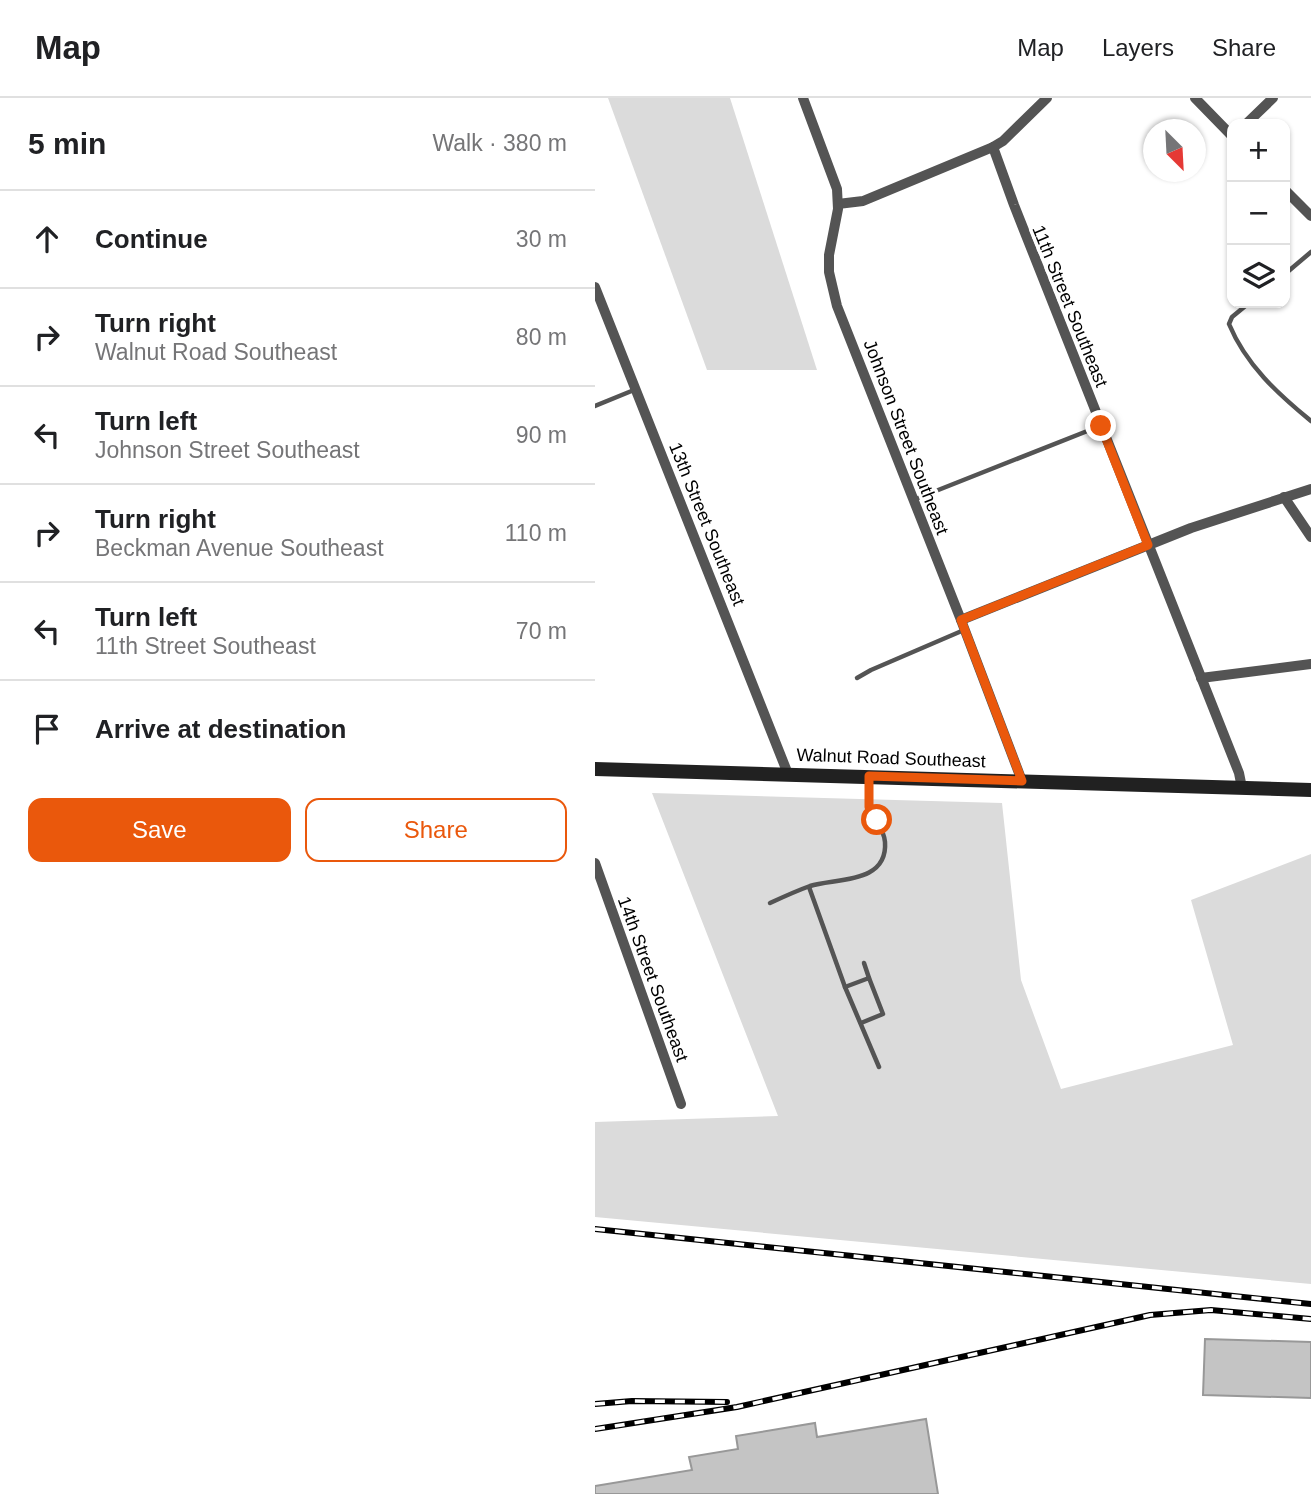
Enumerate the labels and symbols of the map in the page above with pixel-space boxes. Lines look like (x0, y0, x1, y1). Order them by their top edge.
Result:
north arrow (1143, 119, 1206, 182)
street label: 11th Street Southeast (1028, 222, 1112, 390)
street label: Johnson Street Southeast (860, 337, 952, 537)
route end (1085, 410, 1116, 441)
street label: 13th Street Southeast (665, 440, 749, 608)
street label: Walnut Road Southeast (796, 745, 986, 771)
route start (861, 804, 892, 835)
street label: 14th Street Southeast (614, 894, 692, 1064)

